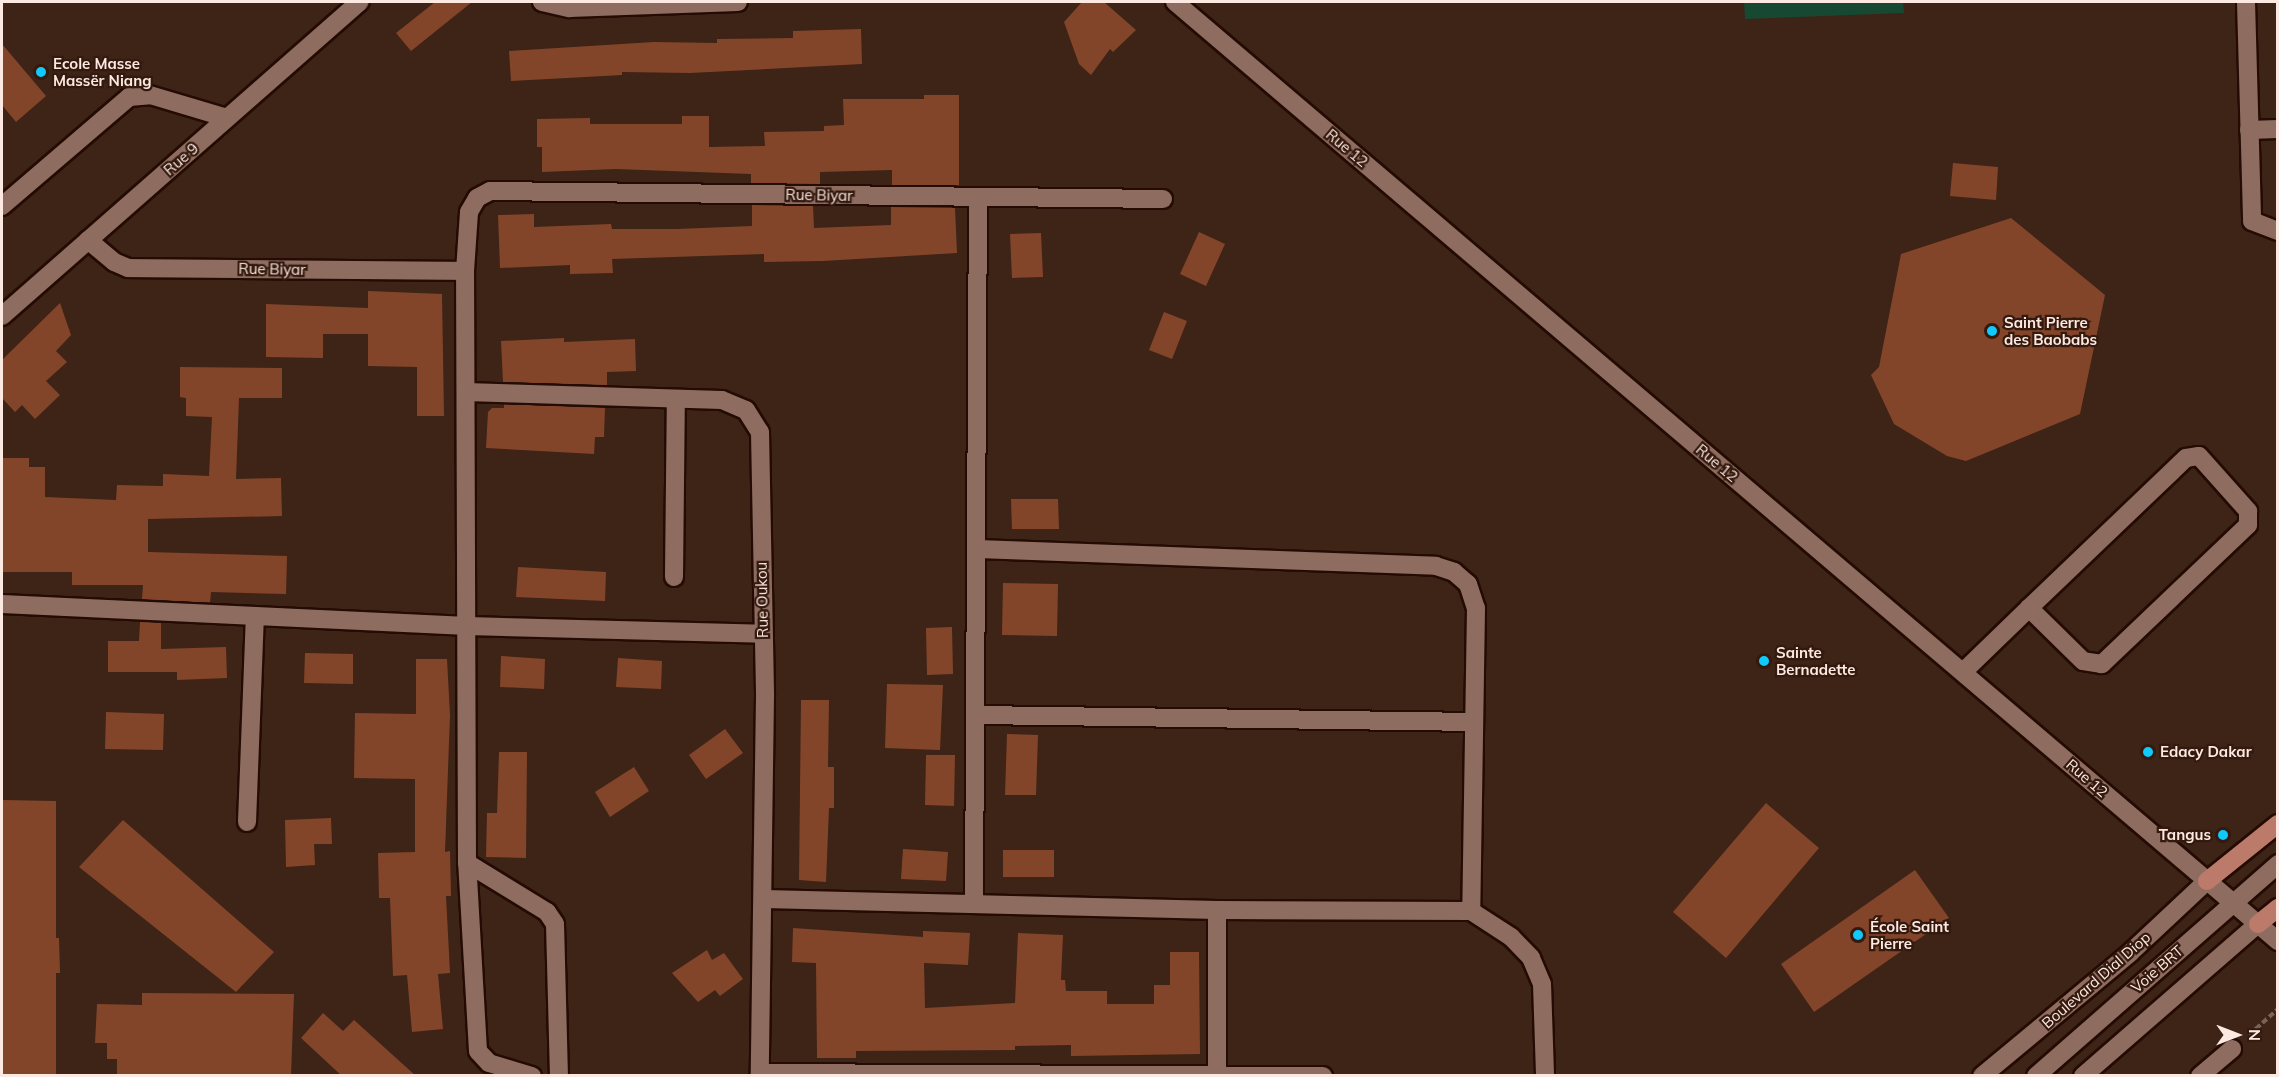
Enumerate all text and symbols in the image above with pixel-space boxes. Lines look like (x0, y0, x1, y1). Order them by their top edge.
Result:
place label: Ecole Masse Massër Niang (53, 54, 152, 89)
marker: Ecole Masse Massër Niang (34, 65, 48, 79)
street label: Rue 12 (1322, 125, 1372, 171)
street label: Rue 9 (160, 139, 202, 179)
street label: Rue Biyar (785, 185, 853, 205)
street label: Rue Biyar (238, 259, 306, 279)
place label: Saint Pierre des Baobabs (2004, 313, 2097, 348)
marker: Saint Pierre des Baobabs (1985, 324, 1999, 338)
street label: Rue 12 (1692, 440, 1742, 486)
street label: Rue Oukou (752, 562, 772, 638)
place label: Sainte Bernadette (1776, 643, 1855, 678)
marker: Sainte Bernadette (1757, 654, 1771, 668)
place label: Edacy Dakar (2160, 743, 2252, 761)
marker: Edacy Dakar (2141, 745, 2155, 759)
street label: Rue 12 (2063, 755, 2111, 801)
place label: Tangus (2159, 826, 2211, 844)
marker: Tangus (2216, 828, 2230, 842)
place label: École Saint Pierre (1870, 917, 1949, 952)
marker: École Saint Pierre (1851, 928, 1865, 942)
street label: Boulevard Dial Diop (2038, 928, 2154, 1032)
street label: Voie BRT (2127, 941, 2187, 997)
north arrow (2207, 1005, 2267, 1065)
text: N (2245, 1029, 2265, 1041)

